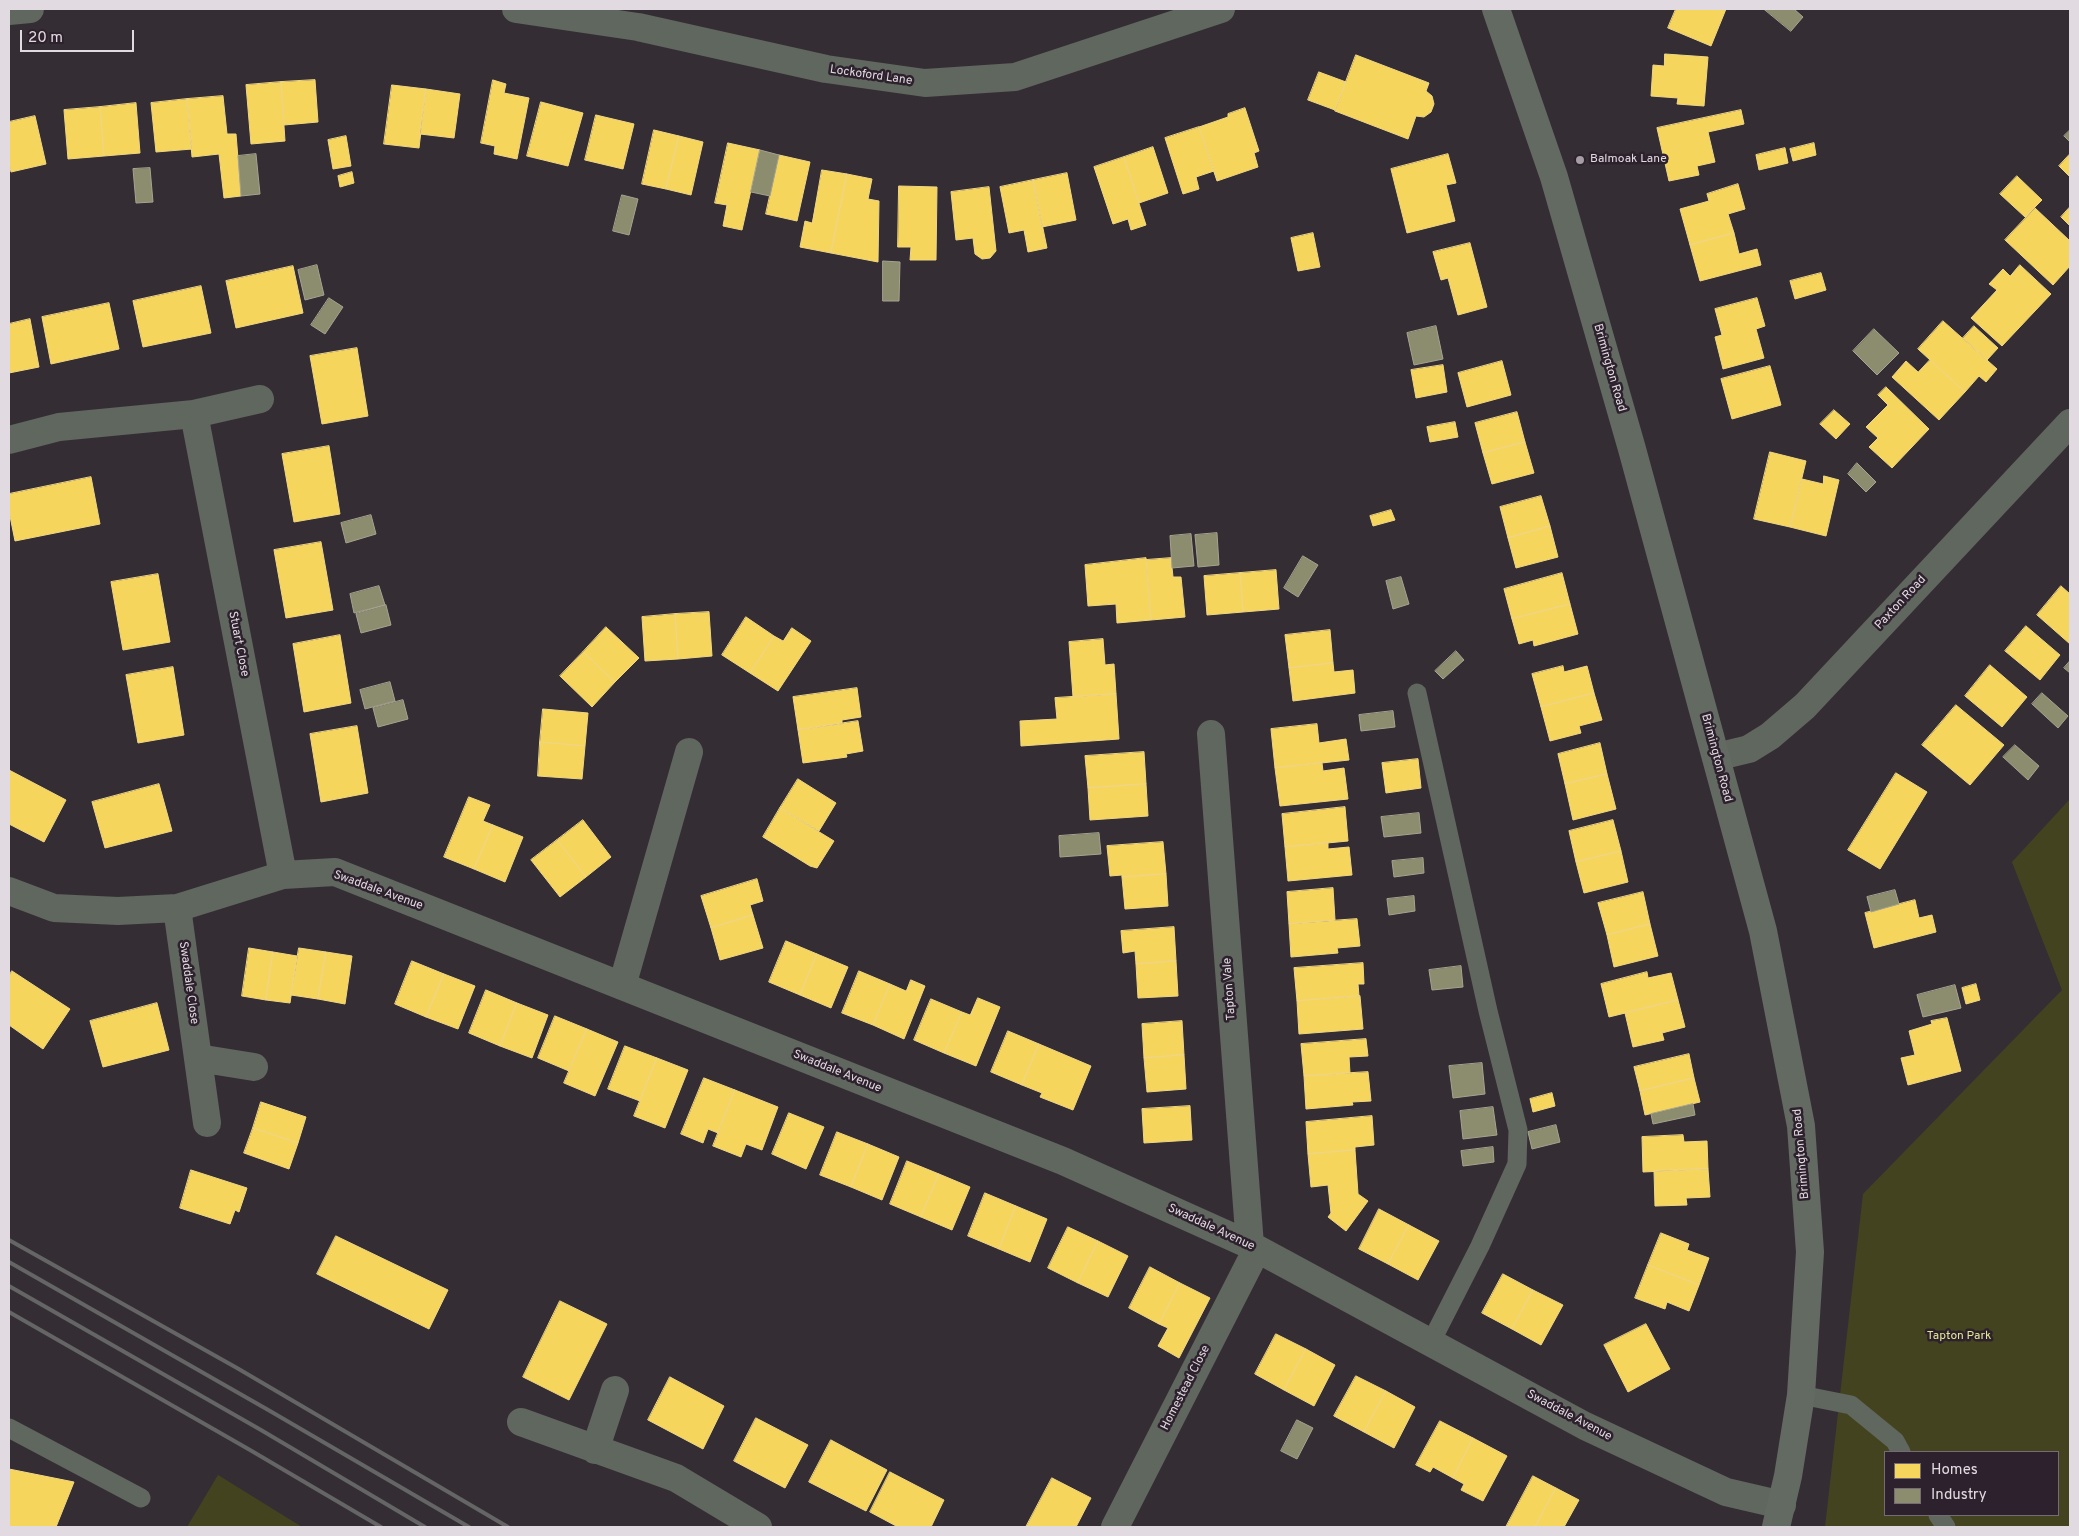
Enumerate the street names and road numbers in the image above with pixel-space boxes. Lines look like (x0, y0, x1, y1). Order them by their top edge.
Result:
street label: Lockoford Lane (829, 63, 913, 89)
street label: Brimington Road (1590, 322, 1628, 414)
street label: Paxton Road (1872, 573, 1930, 633)
street label: Stuart Close (225, 610, 251, 678)
street label: Brimington Road (1697, 712, 1735, 804)
street label: Swaddale Avenue (331, 868, 425, 914)
street label: Swaddale Close (175, 941, 201, 1025)
street label: Tapton Vale (1221, 957, 1239, 1021)
street label: Swaddale Avenue (791, 1048, 883, 1096)
street label: Brimington Road (1791, 1108, 1813, 1200)
street label: Swaddale Avenue (1165, 1202, 1257, 1254)
street label: Homestead Close (1158, 1343, 1214, 1433)
street label: Swaddale Avenue (1524, 1388, 1614, 1444)

